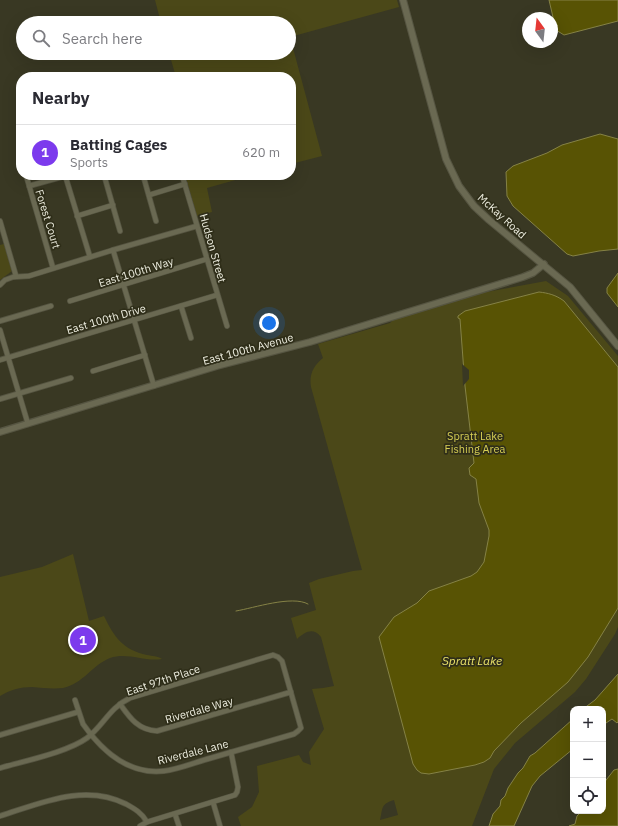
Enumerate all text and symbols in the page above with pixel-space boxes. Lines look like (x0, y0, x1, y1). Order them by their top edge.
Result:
north arrow (522, 12, 558, 48)
search box (16, 16, 296, 60)
icon: search (30, 27, 52, 49)
text: Search here (62, 29, 142, 48)
text: Nearby (32, 87, 90, 109)
text: Batting Cages (70, 135, 167, 154)
text: 1 (41, 144, 49, 161)
text: 620 m (242, 144, 280, 161)
text: Sports (70, 154, 108, 171)
street label: Forest Court (32, 188, 64, 250)
street label: McKay Road (475, 191, 529, 241)
street label: Hudson Street (196, 212, 230, 284)
street label: East 100th Way (97, 254, 176, 290)
street label: East 100th Drive (65, 301, 147, 337)
your location (259, 313, 279, 333)
street label: East 100th Avenue (201, 330, 295, 368)
park label: Spratt Lake Fishing Area (445, 429, 506, 456)
pin: 1 (70, 625, 96, 655)
water label: Spratt Lake (442, 653, 502, 668)
street label: East 97th Place (124, 661, 202, 699)
street label: Riverdale Way (163, 693, 235, 726)
map controls (570, 706, 606, 814)
button: + (570, 706, 606, 742)
street label: Riverdale Lane (156, 736, 230, 768)
button: − (570, 742, 606, 778)
button: locate (570, 778, 606, 814)

